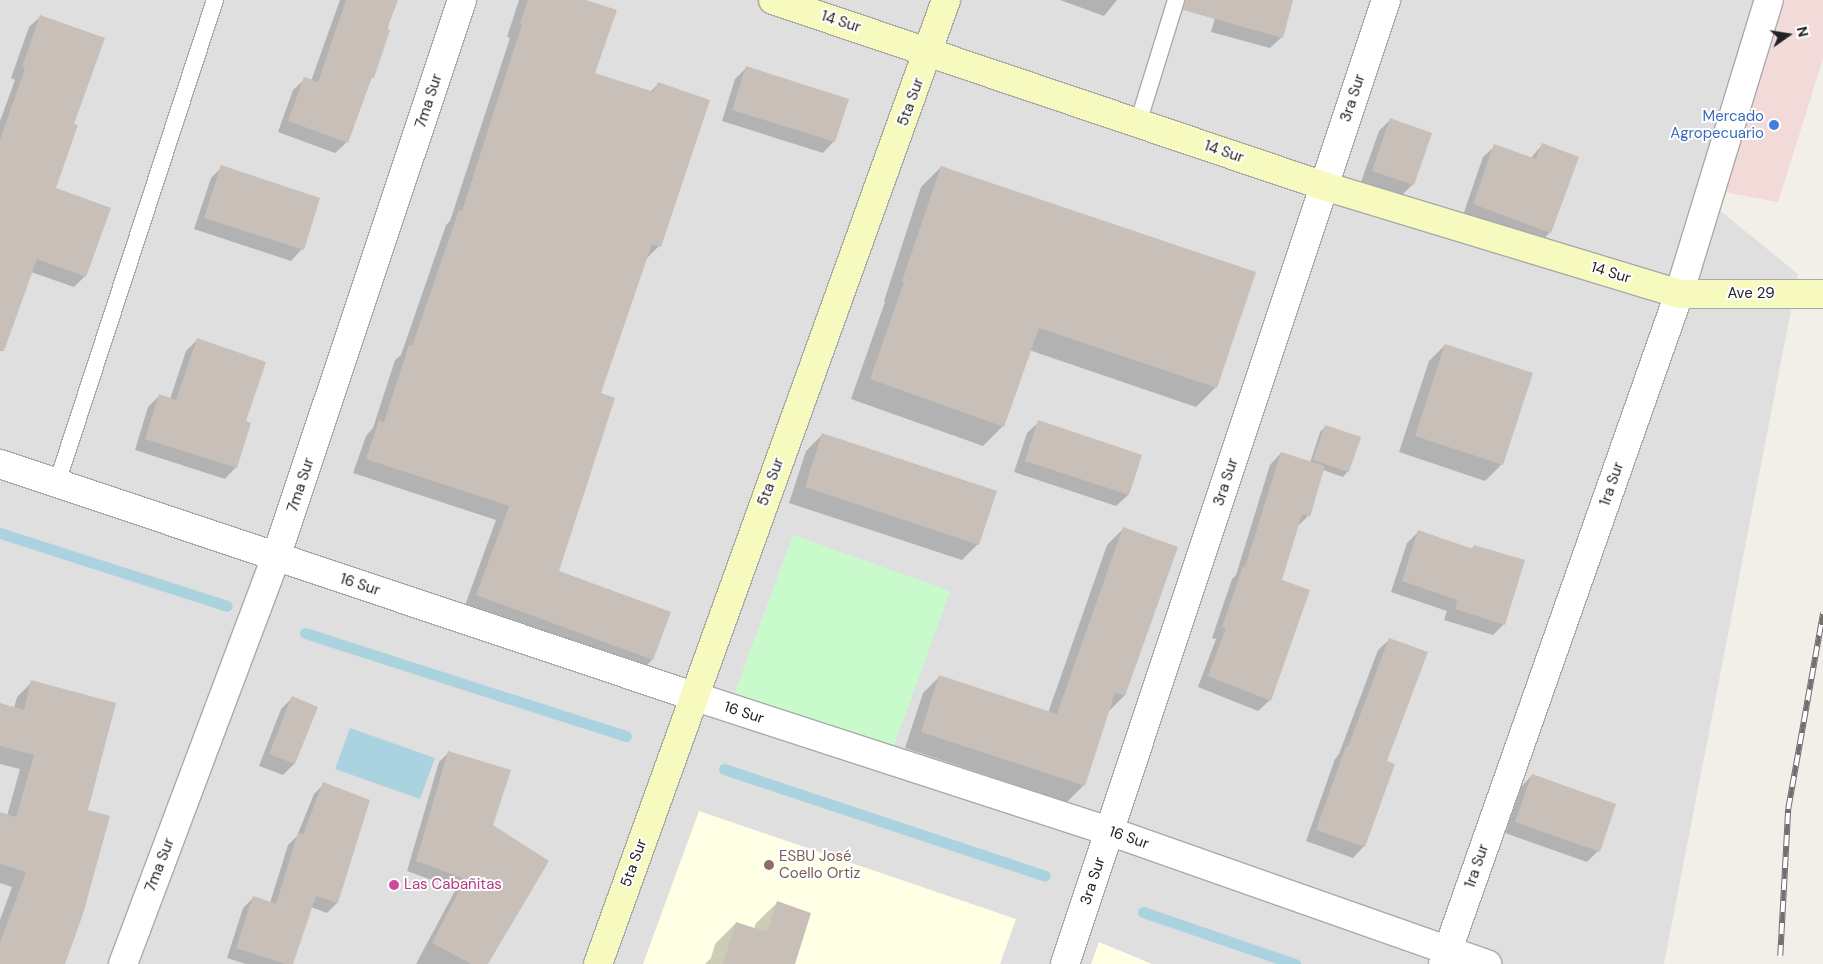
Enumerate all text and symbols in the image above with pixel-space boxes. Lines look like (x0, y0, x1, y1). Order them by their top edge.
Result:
street label: 14 Sur (819, 7, 863, 37)
north arrow (1763, 10, 1813, 60)
text: N (1793, 25, 1813, 39)
street label: 7ma Sur (412, 72, 446, 130)
street label: 3ra Sur (1337, 72, 1369, 124)
street label: 5ta Sur (894, 75, 928, 129)
place label: Mercado Agropecuario (1670, 107, 1764, 142)
marker: Mercado Agropecuario (1768, 119, 1780, 131)
street label: 14 Sur (1202, 137, 1246, 167)
street label: 14 Sur (1589, 258, 1633, 288)
street label: Ave 29 (1727, 285, 1775, 303)
street label: 5ta Sur (754, 455, 788, 509)
street label: 7ma Sur (284, 456, 318, 514)
street label: 3ra Sur (1210, 456, 1242, 508)
street label: 1ra Sur (1596, 460, 1628, 508)
street label: 16 Sur (338, 570, 382, 600)
street label: 16 Sur (722, 698, 766, 728)
street label: 16 Sur (1107, 823, 1151, 853)
street label: 7ma Sur (142, 836, 178, 894)
street label: 5ta Sur (617, 836, 651, 890)
street label: 1ra Sur (1461, 842, 1493, 890)
place label: ESBU José Coello Ortiz (779, 847, 860, 882)
street label: 3ra Sur (1077, 855, 1109, 907)
marker: ESBU José Coello Ortiz (763, 859, 775, 871)
place label: Las Cabañitas (404, 876, 502, 894)
marker: Las Cabañitas (388, 879, 400, 891)

